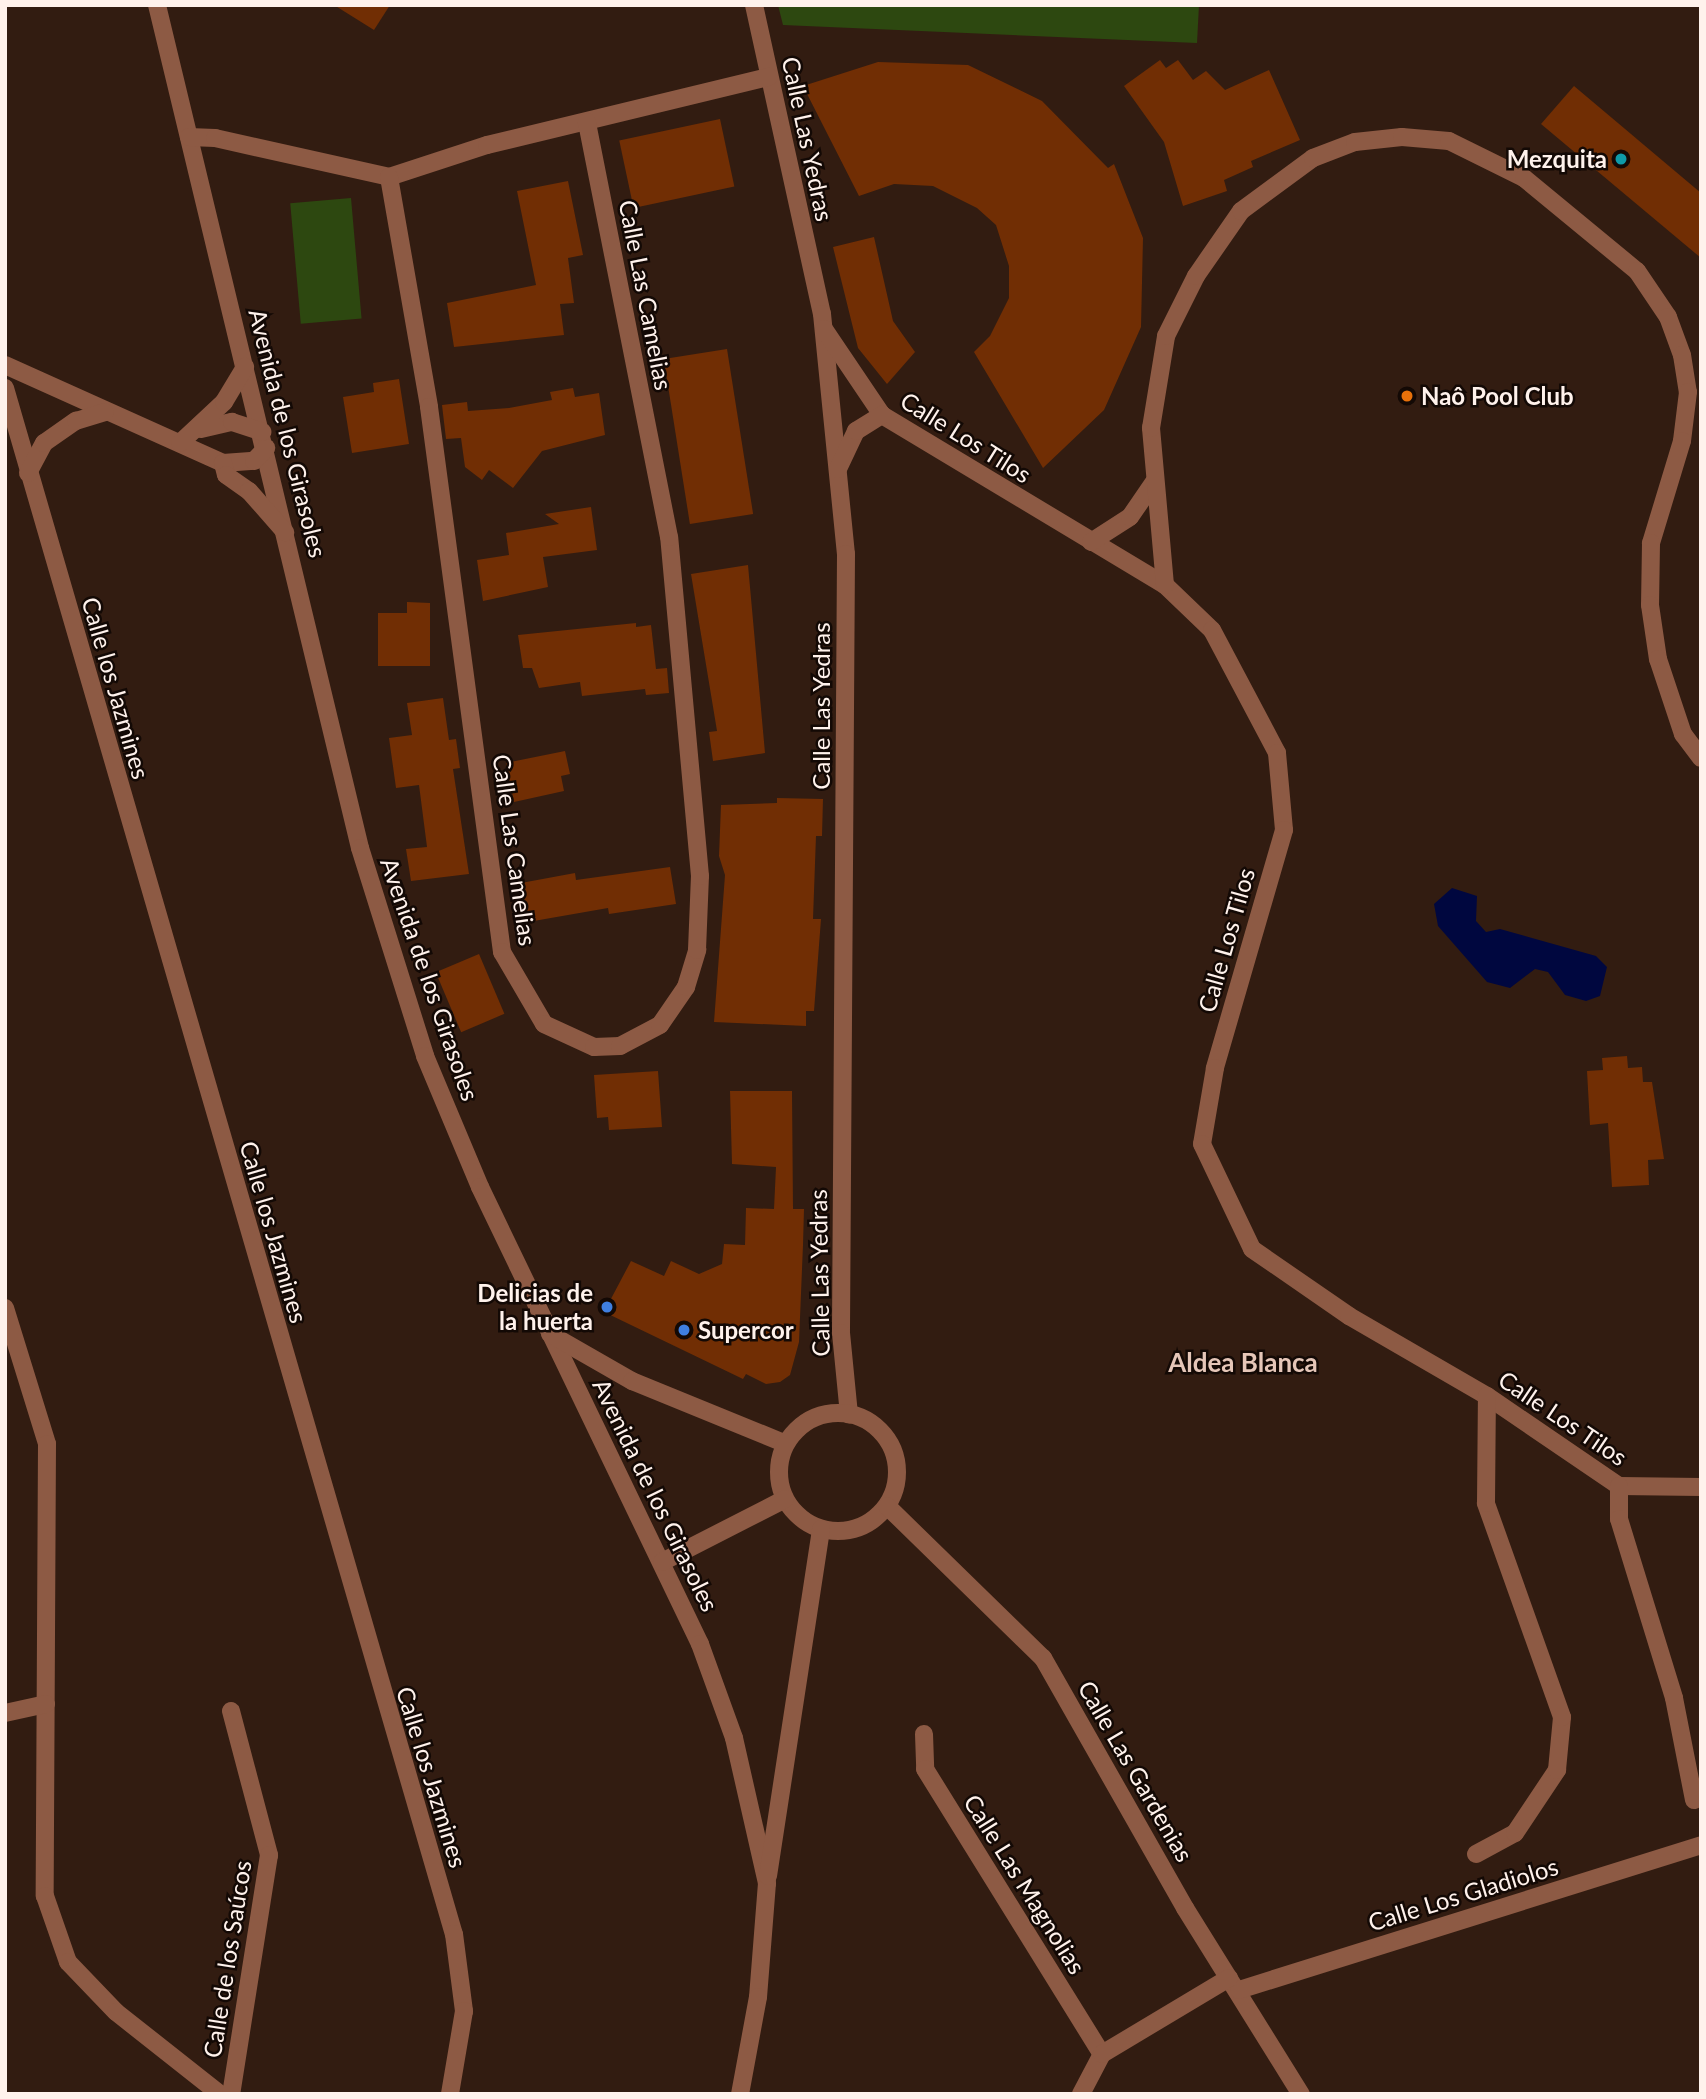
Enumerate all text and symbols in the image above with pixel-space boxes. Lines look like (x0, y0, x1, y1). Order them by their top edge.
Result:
street label: Calle Las Yedras (776, 54, 840, 224)
place label: Mezquita (1507, 145, 1607, 173)
marker: Mezquita (1613, 151, 1629, 167)
street label: Calle Las Camelias (613, 198, 679, 392)
street label: Avenida de los Girasoles (243, 306, 333, 560)
place label: Naô Pool Club (1421, 382, 1574, 410)
street label: Calle Los Tilos (895, 385, 1037, 489)
marker: Naô Pool Club (1399, 388, 1415, 404)
street label: Calle los Jazmines (76, 594, 156, 782)
street label: Calle Las Yedras (807, 622, 835, 790)
street label: Calle Las Camelias (487, 752, 543, 948)
street label: Avenida de los Girasoles (375, 854, 485, 1104)
street label: Calle Los Tilos (1192, 864, 1260, 1016)
street label: Calle los Jazmines (234, 1138, 314, 1326)
street label: Calle Las Yedras (803, 1189, 835, 1357)
place label: Delicias de la huerta (477, 1279, 593, 1335)
marker: Delicias de la huerta (599, 1299, 615, 1315)
place label: Supercor (698, 1316, 794, 1344)
marker: Supercor (676, 1322, 692, 1338)
district label: Aldea Blanca (1168, 1347, 1318, 1379)
street label: Calle Los Tilos (1493, 1364, 1633, 1472)
street label: Avenida de los Girasoles (587, 1374, 725, 1616)
street label: Calle Las Gardenias (1072, 1675, 1200, 1867)
street label: Calle los Jazmines (391, 1683, 473, 1871)
street label: Calle Las Magnolias (958, 1789, 1092, 1979)
street label: Calle Los Gladiolos (1365, 1851, 1561, 1937)
street label: Calle de los Saúcos (197, 1858, 257, 2060)

